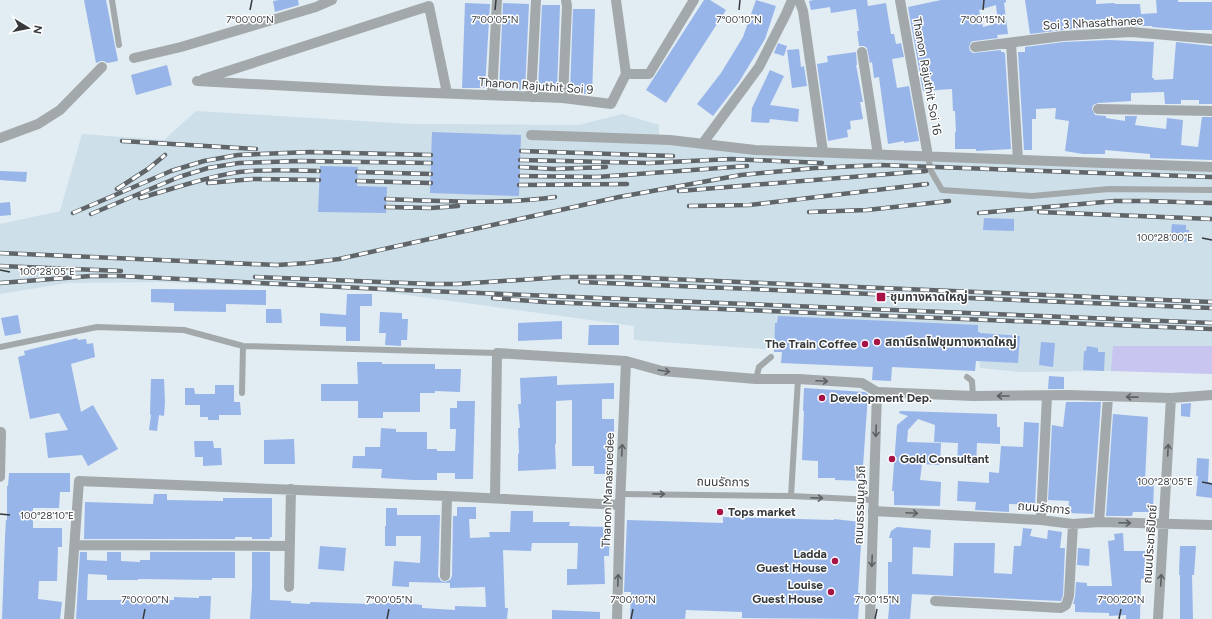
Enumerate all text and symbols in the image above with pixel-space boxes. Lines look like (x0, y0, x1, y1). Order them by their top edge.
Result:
north arrow (8, 8, 48, 48)
text: 7°00'00"N (226, 13, 274, 26)
text: 7°00'05"N (472, 13, 518, 26)
text: 7°00'10"N (716, 13, 762, 26)
text: 7°00'15"N (961, 13, 1005, 26)
street label: Soi 3 Nhasathanee (1042, 13, 1144, 33)
street label: Thanon Rajuthit Soi 16 (910, 16, 944, 136)
text: N (30, 24, 44, 35)
street label: Thanon Rajuthit Soi 9 (478, 75, 594, 97)
text: 100°28'00"E (1137, 231, 1193, 244)
text: 100°28'05"E (19, 265, 75, 278)
place label: ชุมทางหาดใหญ่ (890, 290, 968, 304)
marker: ชุมทางหาดใหญ่ (875, 291, 887, 303)
place label: สถานีรถไฟชุมทางหาดใหญ่ (885, 335, 1017, 349)
place label: The Train Coffee (765, 337, 857, 351)
marker: สถานีรถไฟชุมทางหาดใหญ่ (872, 337, 882, 347)
marker: The Train Coffee (860, 339, 870, 349)
one-way arrow (657, 367, 670, 375)
one-way arrow (815, 377, 828, 384)
place label: Development Dep. (830, 391, 932, 405)
one-way arrow (997, 392, 1010, 400)
marker: Development Dep. (817, 393, 827, 403)
one-way arrow (1126, 393, 1139, 401)
one-way arrow (872, 424, 880, 437)
street label: Thanon Manasruedee (599, 432, 617, 548)
one-way arrow (619, 444, 626, 457)
one-way arrow (1165, 444, 1172, 457)
place label: Gold Consultant (900, 452, 990, 466)
marker: Gold Consultant (887, 454, 897, 464)
street label: ถนนธรรมนูญวิถี (852, 465, 868, 545)
street label: ถนนรัถการ (696, 475, 750, 489)
text: 100°28'05"E (1137, 475, 1193, 488)
one-way arrow (652, 491, 665, 498)
one-way arrow (810, 494, 823, 501)
street label: ถนนรัถการ (1017, 499, 1071, 517)
street label: ถนนประชาธิปัตย์ (1140, 504, 1160, 584)
place label: Tops market (728, 505, 796, 519)
marker: Tops market (715, 507, 725, 517)
text: 100°28'10"E (20, 509, 74, 522)
one-way arrow (905, 510, 918, 517)
one-way arrow (1118, 519, 1131, 526)
place label: Ladda Guest House (756, 547, 827, 575)
one-way arrow (868, 554, 875, 567)
marker: Ladda Guest House (830, 556, 840, 566)
one-way arrow (614, 574, 622, 587)
one-way arrow (1157, 574, 1164, 587)
place label: Louise Guest House (752, 578, 823, 606)
marker: Louise Guest House (826, 587, 836, 597)
text: 7°00'00"N (121, 593, 169, 606)
text: 7°00'05"N (366, 593, 412, 606)
text: 7°00'10"N (610, 593, 656, 606)
text: 7°00'15"N (855, 593, 899, 606)
text: 7°00'20"N (1098, 593, 1144, 606)

